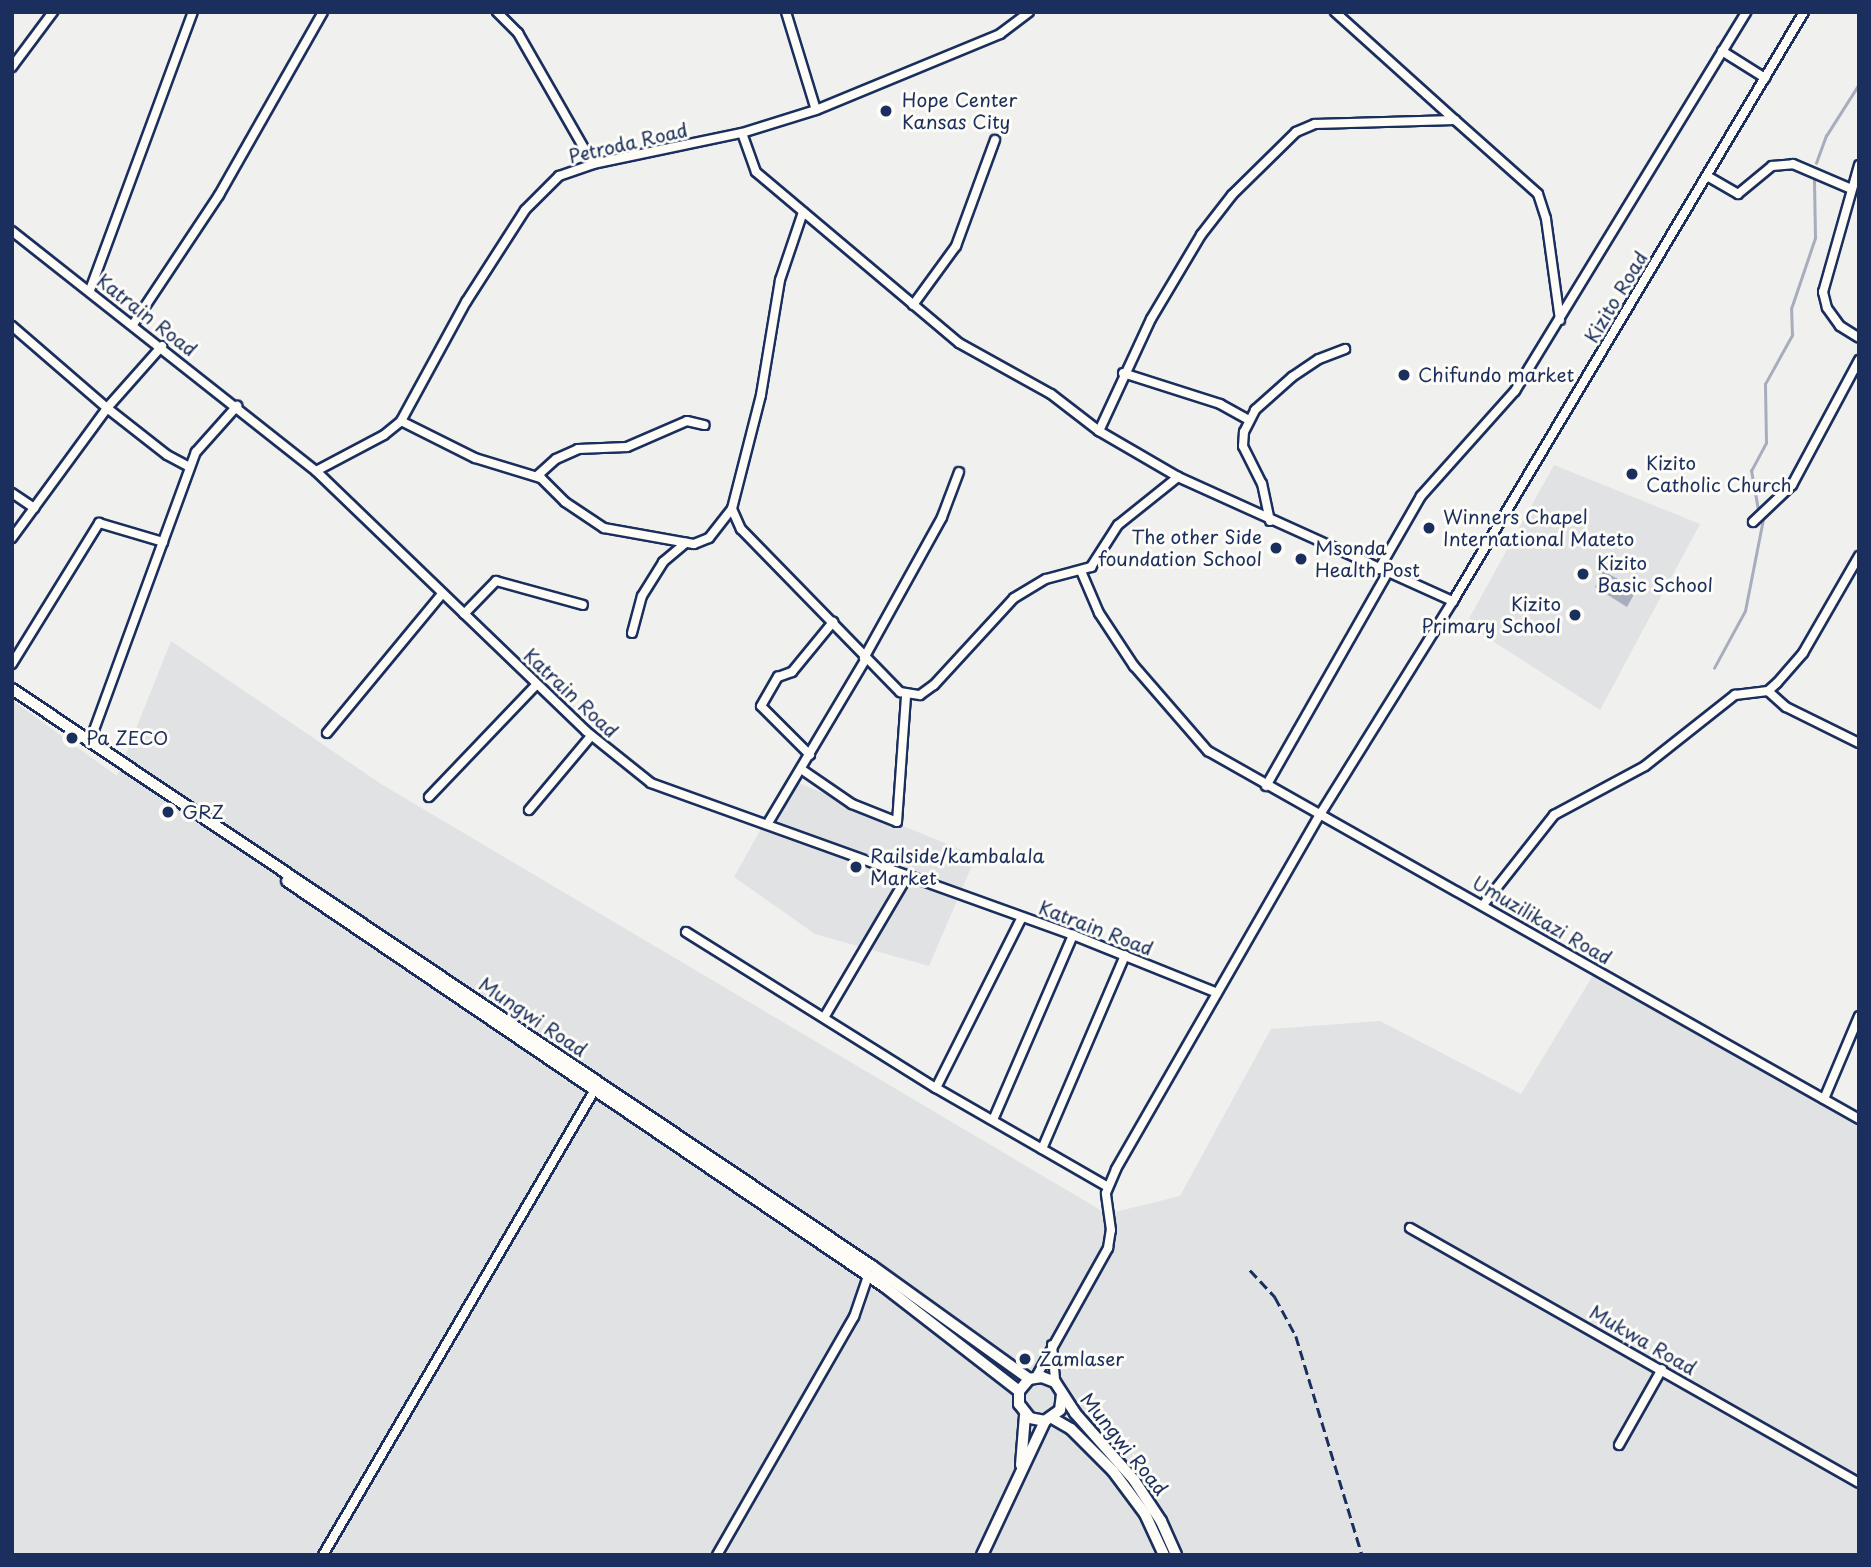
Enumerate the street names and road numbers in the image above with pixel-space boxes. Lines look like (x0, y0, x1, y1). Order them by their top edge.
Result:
street label: Petroda Road (566, 118, 690, 168)
street label: Kizito Road (1580, 247, 1652, 347)
street label: Katrain Road (93, 269, 201, 361)
street label: Katrain Road (519, 644, 623, 742)
street label: Umuzilikazi Road (1468, 871, 1616, 969)
street label: Katrain Road (1036, 896, 1156, 960)
street label: Mungwi Road (475, 973, 591, 1061)
street label: Mukwa Road (1586, 1301, 1700, 1379)
street label: Mungwi Road (1076, 1388, 1172, 1500)

